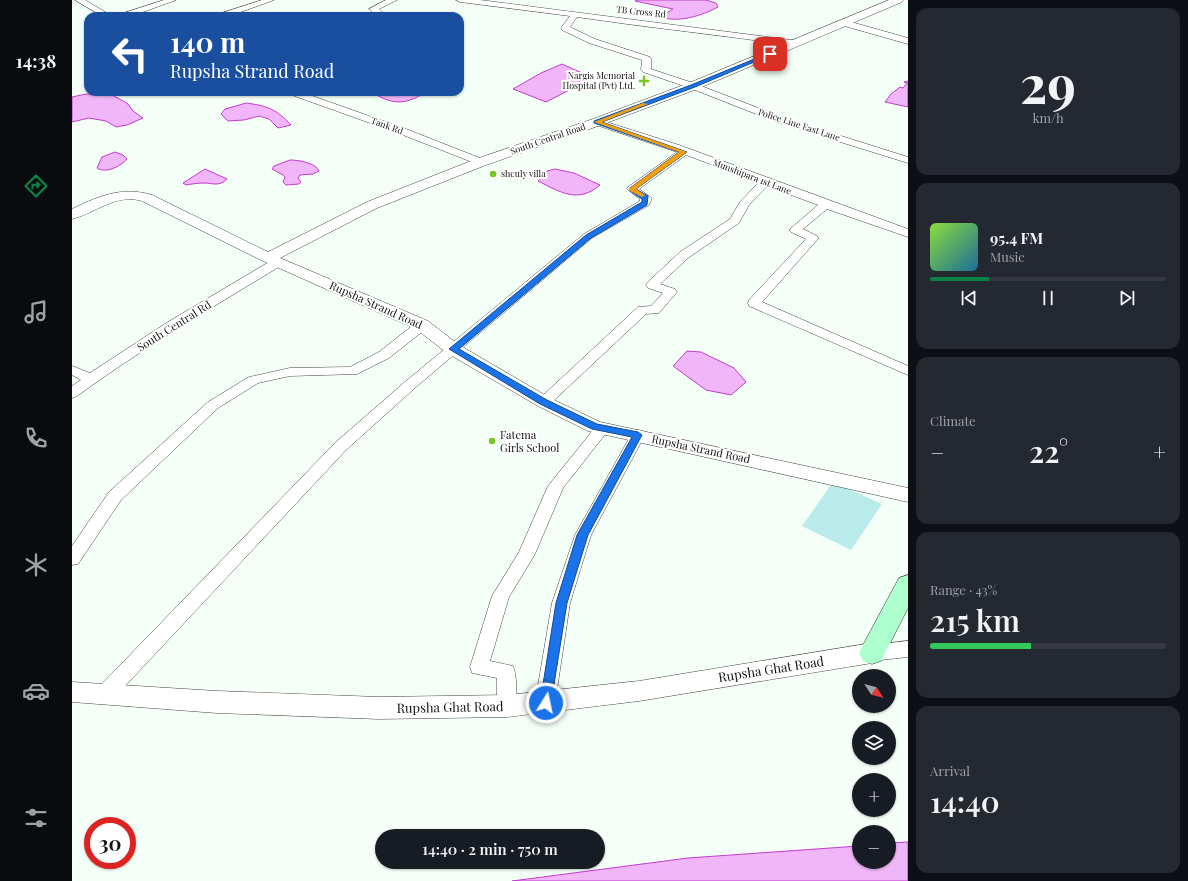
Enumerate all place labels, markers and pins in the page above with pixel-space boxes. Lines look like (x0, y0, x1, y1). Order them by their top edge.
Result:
pin (753, 37, 787, 71)
place label: Nargis Memorial Hospital (Pvt) Ltd. (563, 69, 635, 91)
marker: Nargis Memorial Hospital (Pvt) Ltd. (638, 75, 650, 87)
place label: sheuly villa (501, 167, 546, 179)
marker: sheuly villa (488, 169, 498, 179)
place label: Fatema Girls School (500, 427, 559, 455)
marker: Fatema Girls School (487, 436, 497, 446)

